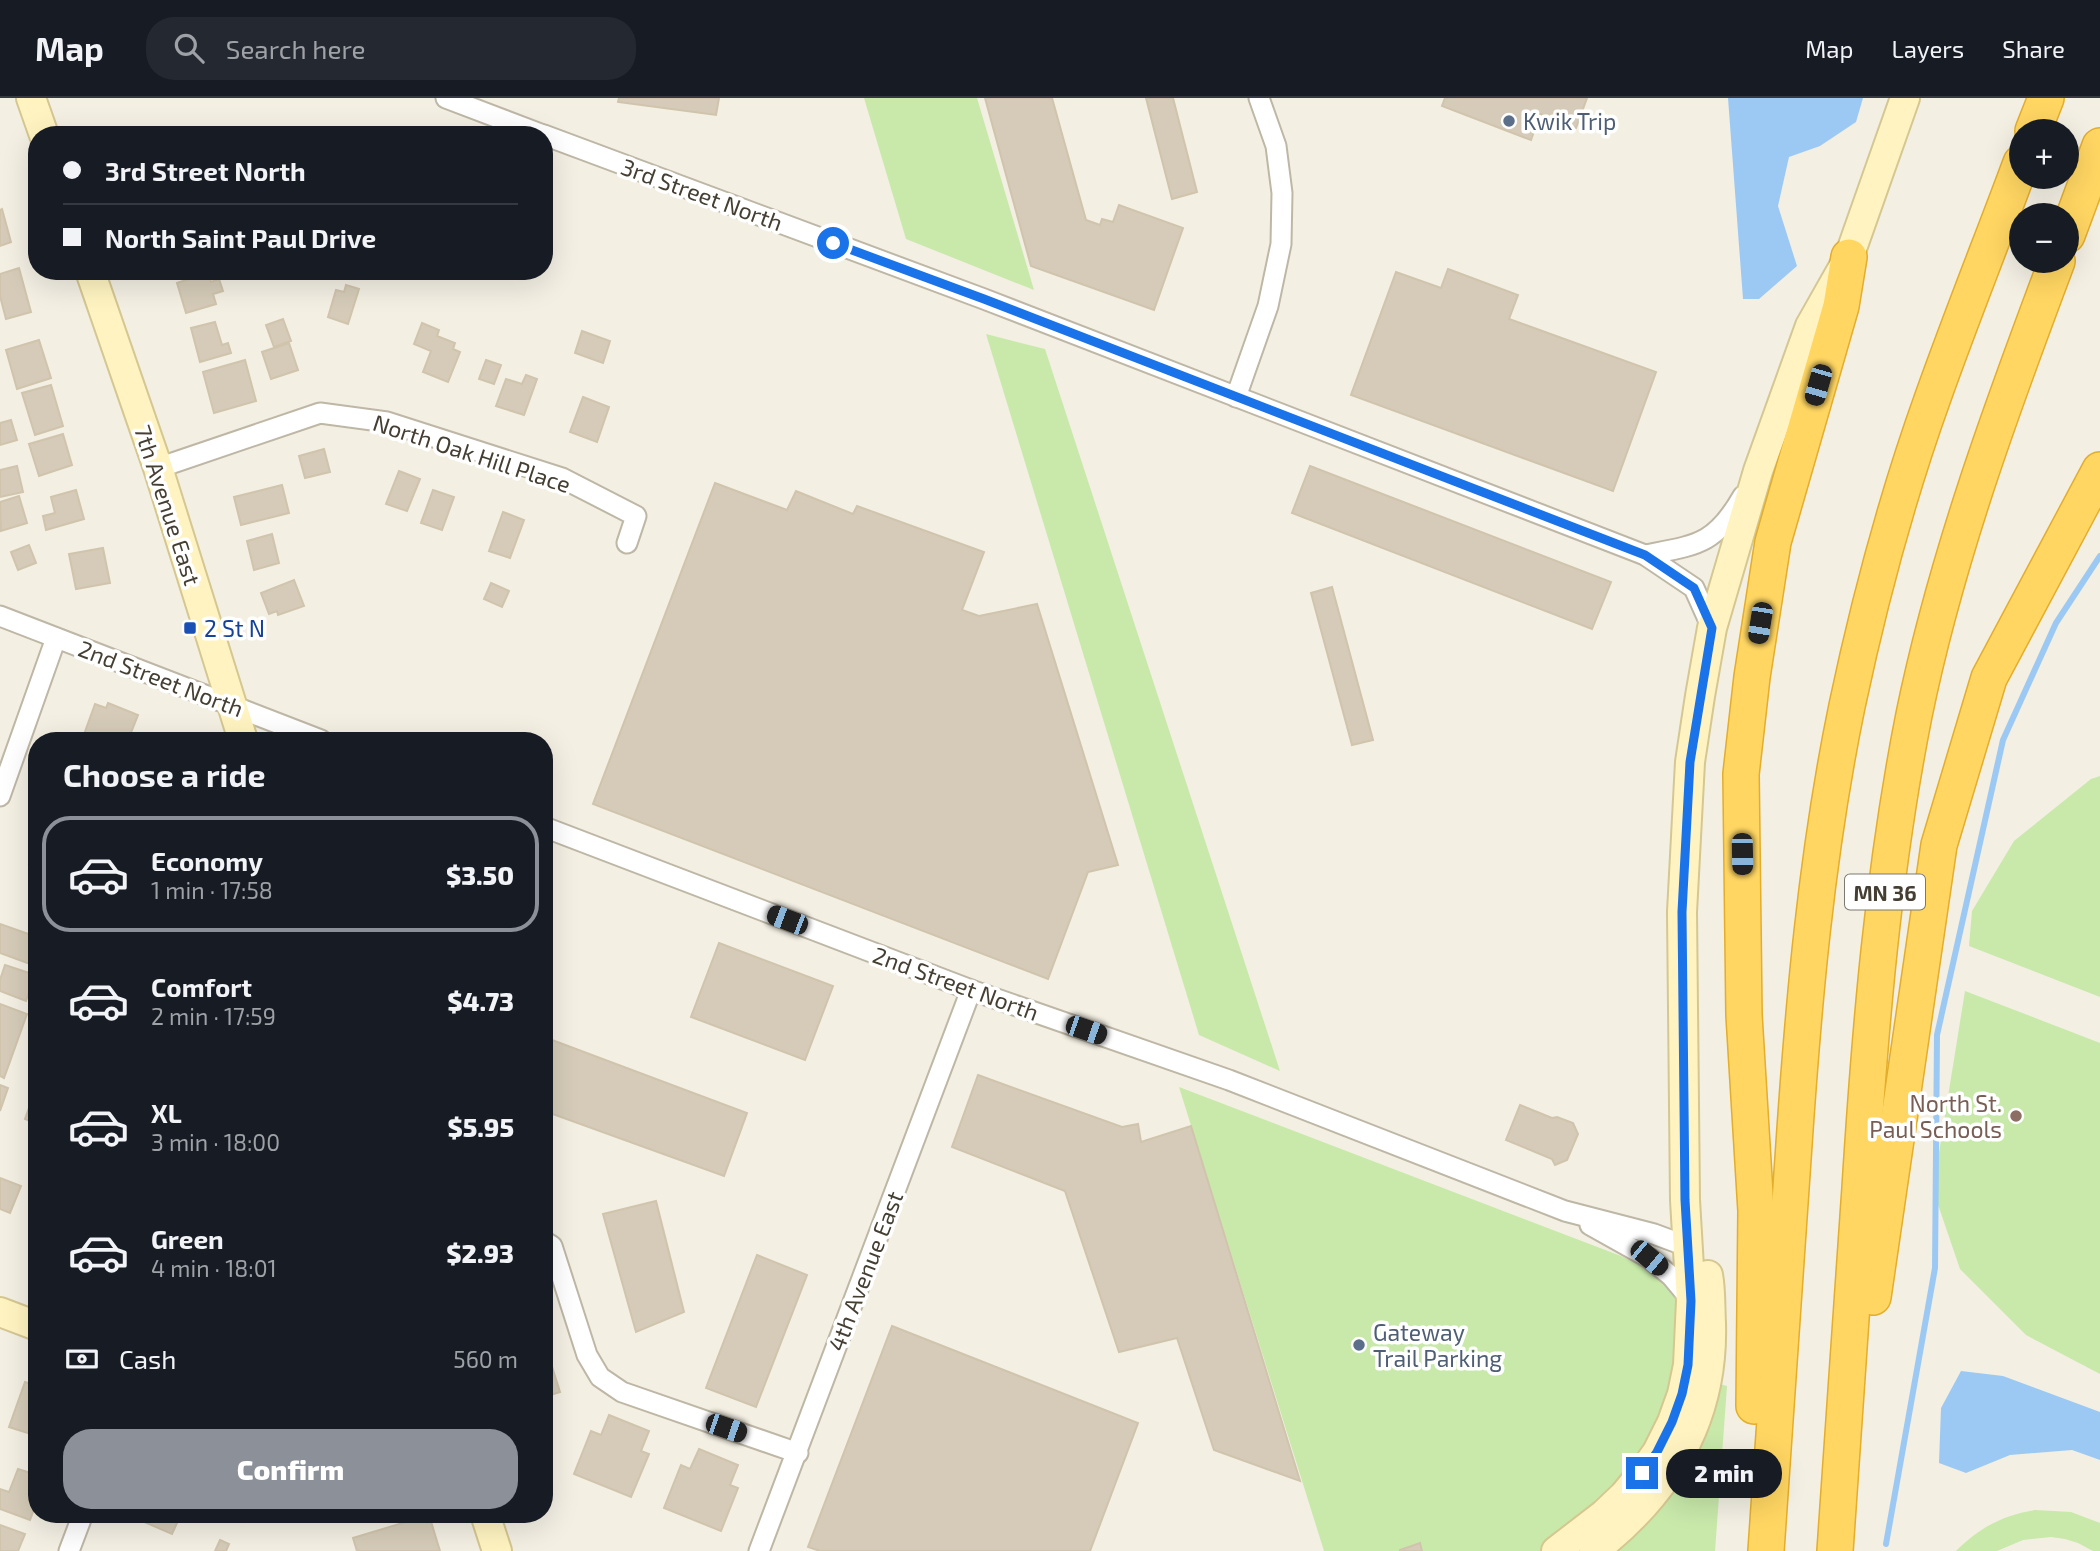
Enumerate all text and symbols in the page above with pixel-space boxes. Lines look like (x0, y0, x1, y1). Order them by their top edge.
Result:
search box (146, 17, 636, 80)
text: Map (35, 28, 104, 68)
icon: search (170, 29, 208, 67)
text: Search here (226, 33, 365, 64)
text: Map (1805, 34, 1853, 63)
text: Layers (1891, 34, 1964, 63)
text: Share (2002, 34, 2065, 63)
place label: Kwik Trip (1523, 107, 1616, 135)
marker: Kwik Trip (1501, 113, 1517, 129)
map controls (2009, 119, 2079, 273)
button: + (2009, 119, 2079, 189)
street label: 3rd Street North (617, 152, 787, 236)
text: 3rd Street North (105, 155, 306, 186)
button: − (2009, 203, 2079, 273)
text: North Saint Paul Drive (105, 222, 376, 253)
route start (817, 227, 849, 259)
car (1803, 362, 1834, 408)
street label: North Oak Hill Place (370, 408, 574, 498)
street label: 7th Avenue East (129, 421, 207, 589)
car (1747, 601, 1774, 645)
place label: 2 St N (204, 614, 265, 642)
marker: 2 St N (182, 620, 198, 636)
street label: 2nd Street North (75, 634, 247, 722)
text: Choose a ride (63, 755, 266, 793)
car (1732, 833, 1753, 875)
icon: car (67, 843, 130, 906)
text: Economy (151, 845, 263, 876)
text: $3.50 (446, 859, 514, 890)
road number: MN 36 (1845, 874, 1925, 910)
text: 1 min · 17:58 (151, 876, 273, 904)
car (764, 903, 811, 937)
street label: 2nd Street North (869, 940, 1043, 1026)
icon: car (67, 969, 130, 1032)
text: Comfort (151, 971, 252, 1002)
text: $4.73 (447, 985, 514, 1016)
text: 2 min · 17:59 (151, 1002, 276, 1030)
car (1063, 1013, 1110, 1047)
place label: North St. Paul Schools (1869, 1089, 2002, 1143)
icon: car (67, 1095, 130, 1158)
text: XL (151, 1097, 182, 1128)
marker: North St. Paul Schools (2008, 1108, 2024, 1124)
text: $5.95 (447, 1111, 514, 1142)
text: 3 min · 18:00 (151, 1128, 280, 1156)
street label: 4th Avenue East (822, 1187, 908, 1355)
icon: car (67, 1221, 130, 1284)
text: Green (151, 1223, 224, 1254)
car (1627, 1236, 1672, 1280)
text: $2.93 (446, 1237, 514, 1268)
text: 4 min · 18:01 (151, 1254, 277, 1282)
place label: Gateway Trail Parking (1373, 1318, 1502, 1372)
marker: Gateway Trail Parking (1351, 1337, 1367, 1353)
icon: cash (63, 1340, 101, 1378)
text: Cash (119, 1343, 176, 1374)
text: 560 m (453, 1345, 518, 1373)
car (703, 1411, 750, 1445)
button: Confirm (63, 1429, 518, 1509)
callout: 2 min (1666, 1448, 1782, 1498)
route end (1626, 1457, 1658, 1489)
text: 2 min (1694, 1459, 1754, 1487)

